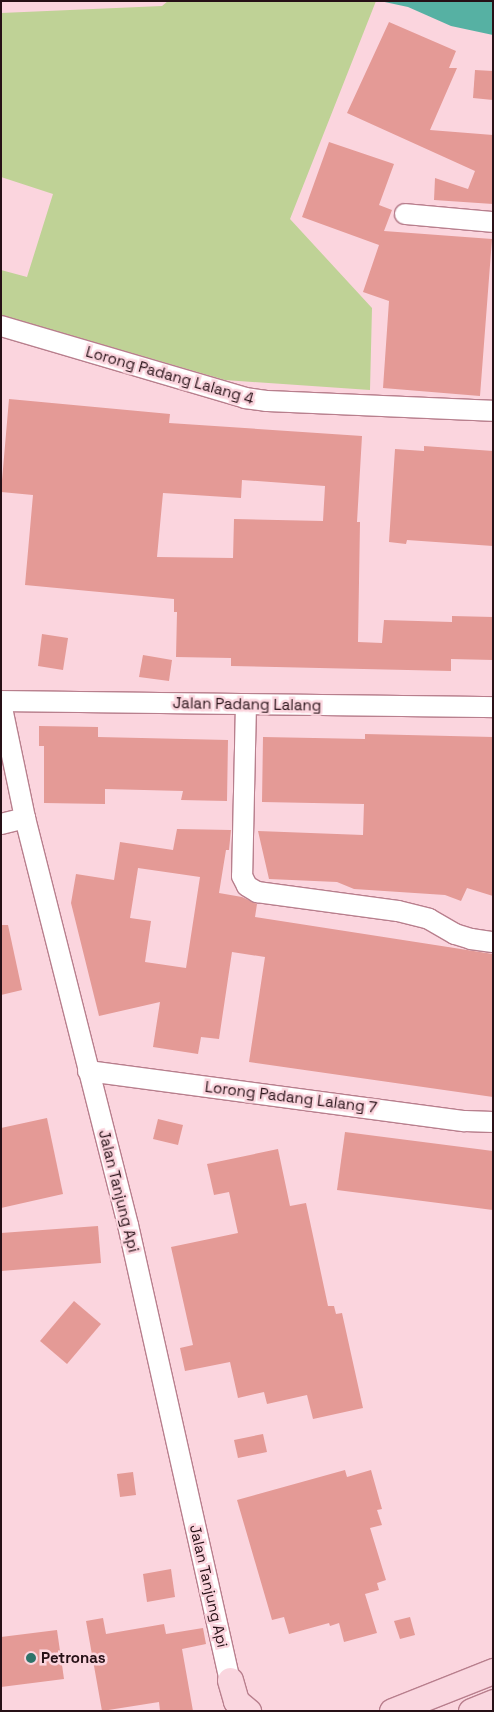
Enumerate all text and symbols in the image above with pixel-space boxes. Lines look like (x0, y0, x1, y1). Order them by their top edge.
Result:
street label: Lorong Padang Lalang 4 (84, 342, 256, 408)
street label: Jalan Padang Lalang (173, 694, 321, 714)
street label: Lorong Padang Lalang 7 (204, 1078, 378, 1116)
street label: Jalan Tanjung Api (95, 1128, 143, 1254)
street label: Jalan Tanjung Api (186, 1523, 232, 1649)
place label: Petronas (41, 1649, 106, 1667)
marker: Petronas (25, 1652, 37, 1664)

